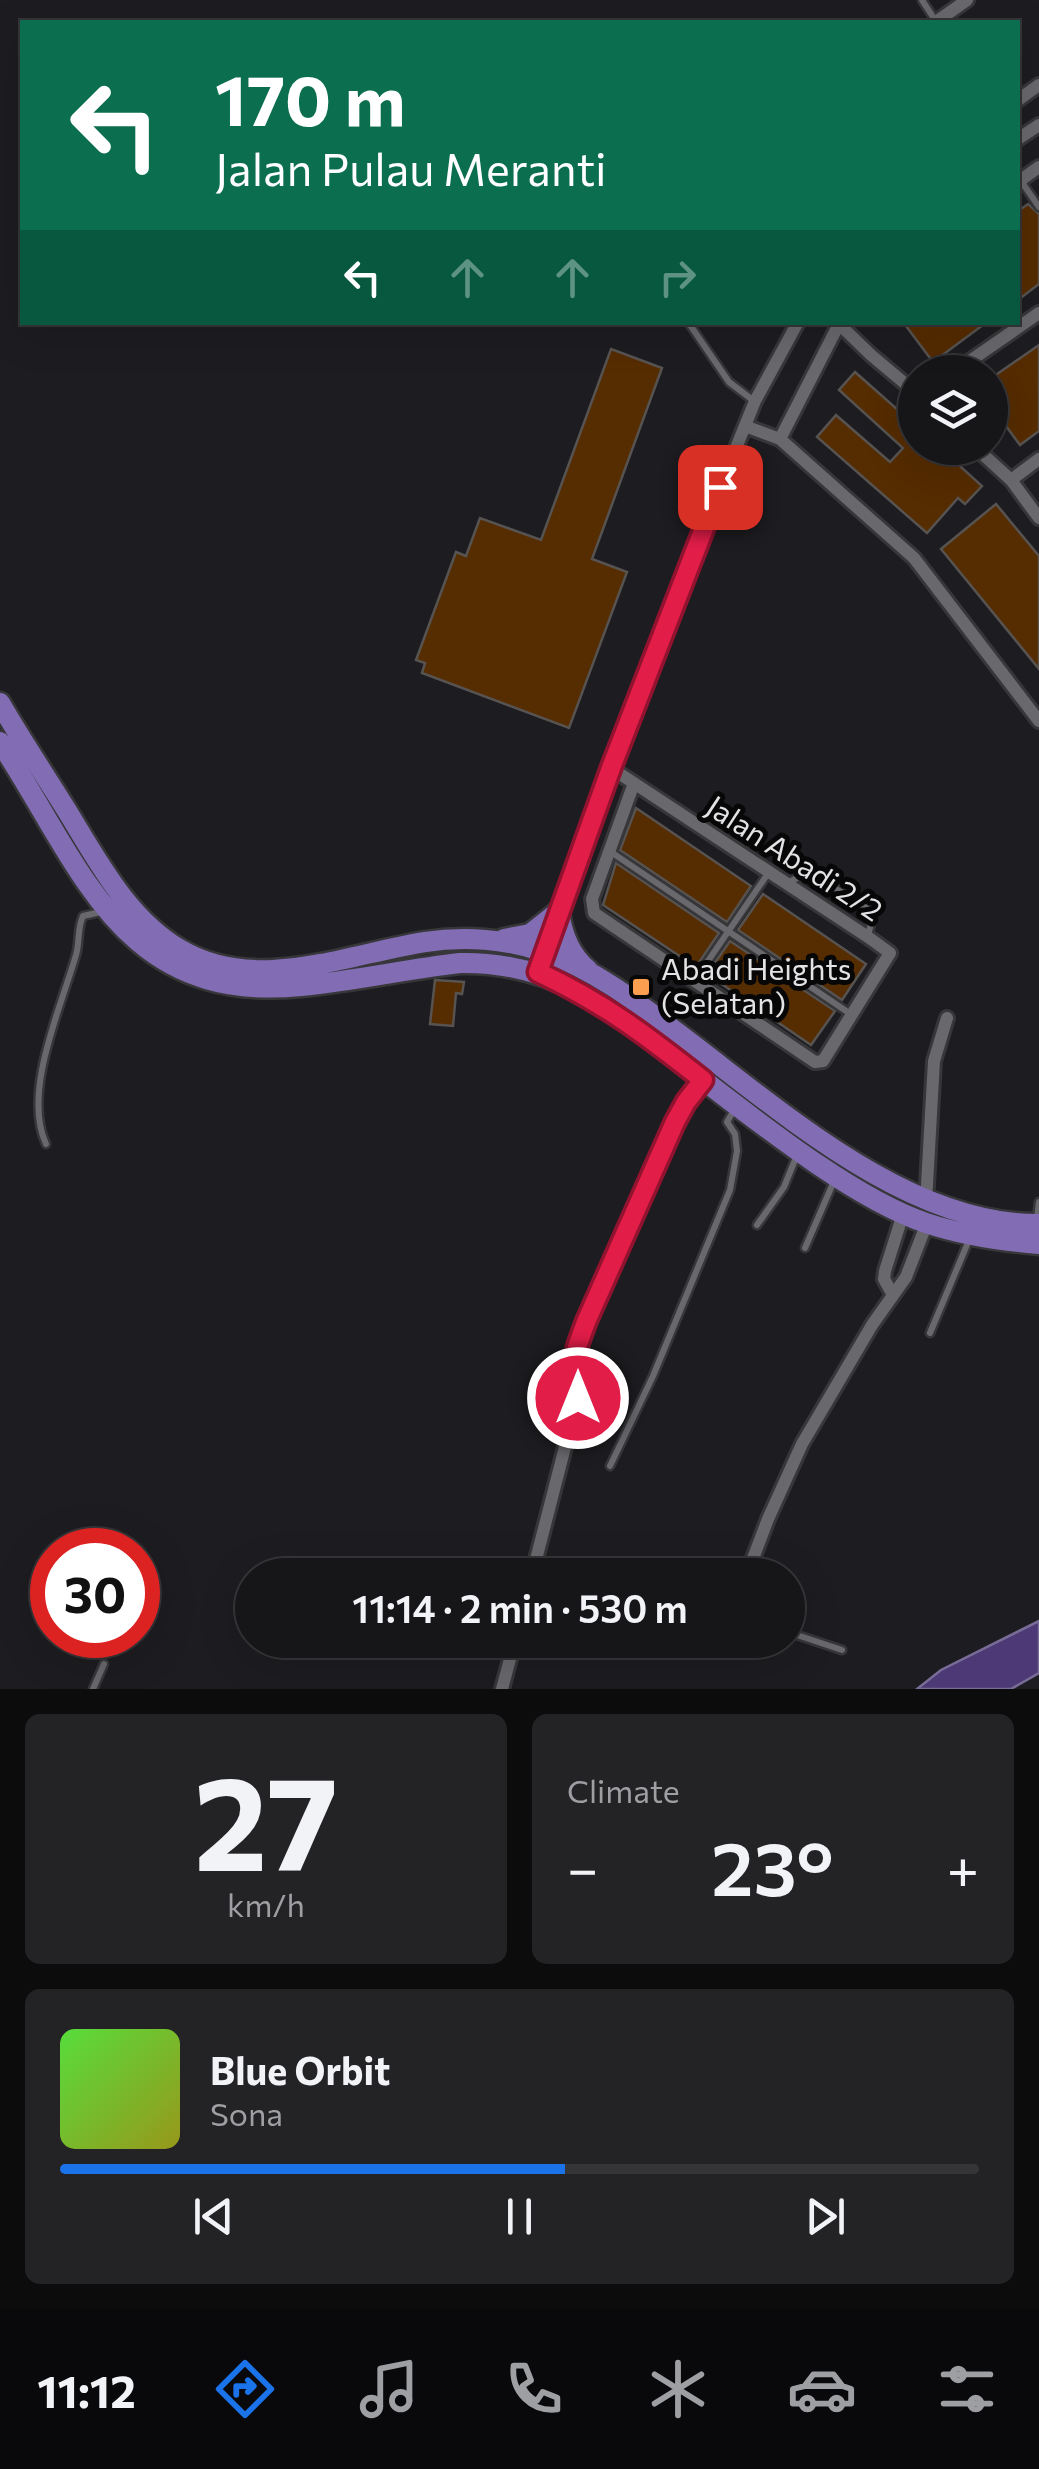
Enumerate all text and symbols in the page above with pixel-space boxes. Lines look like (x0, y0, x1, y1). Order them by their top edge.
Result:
text: 170 m (215, 55, 406, 140)
icon: left (50, 60, 180, 190)
text: Jalan Pulau Meranti (215, 140, 607, 195)
icon: left (335, 250, 390, 305)
icon: ahead (440, 250, 495, 305)
icon: ahead (545, 250, 600, 305)
icon: right (650, 250, 705, 305)
map controls (898, 355, 1008, 465)
button: layers (898, 355, 1008, 465)
pin (678, 445, 763, 530)
icon: arrive (693, 460, 748, 515)
street label: Jalan Abadi 2/2 (700, 786, 890, 927)
place label: Abadi Heights (Selatan) (661, 949, 851, 1020)
marker: Abadi Heights (Selatan) (630, 976, 652, 998)
position arrow (526, 1346, 630, 1450)
speed limit sign: 30 (30, 1528, 160, 1658)
text: 11:14 · 2 min · 530 m (352, 1584, 688, 1631)
text: 27 (194, 1739, 338, 1898)
text: Climate (567, 1770, 680, 1810)
text: 23° (711, 1820, 834, 1911)
text: − (567, 1833, 598, 1900)
text: + (947, 1833, 979, 1900)
text: km/h (227, 1884, 305, 1924)
text: Blue Orbit (210, 2046, 390, 2093)
text: Sona (210, 2093, 283, 2133)
icon: previous (186, 2189, 241, 2244)
icon: pause (492, 2189, 547, 2244)
icon: next (798, 2189, 853, 2244)
icon: directions (210, 2354, 280, 2424)
icon: music (354, 2354, 424, 2424)
icon: phone (499, 2354, 569, 2424)
icon: climate (643, 2354, 713, 2424)
icon: car (787, 2354, 857, 2424)
icon: filters (932, 2354, 1002, 2424)
text: 11:12 (37, 2362, 136, 2417)

